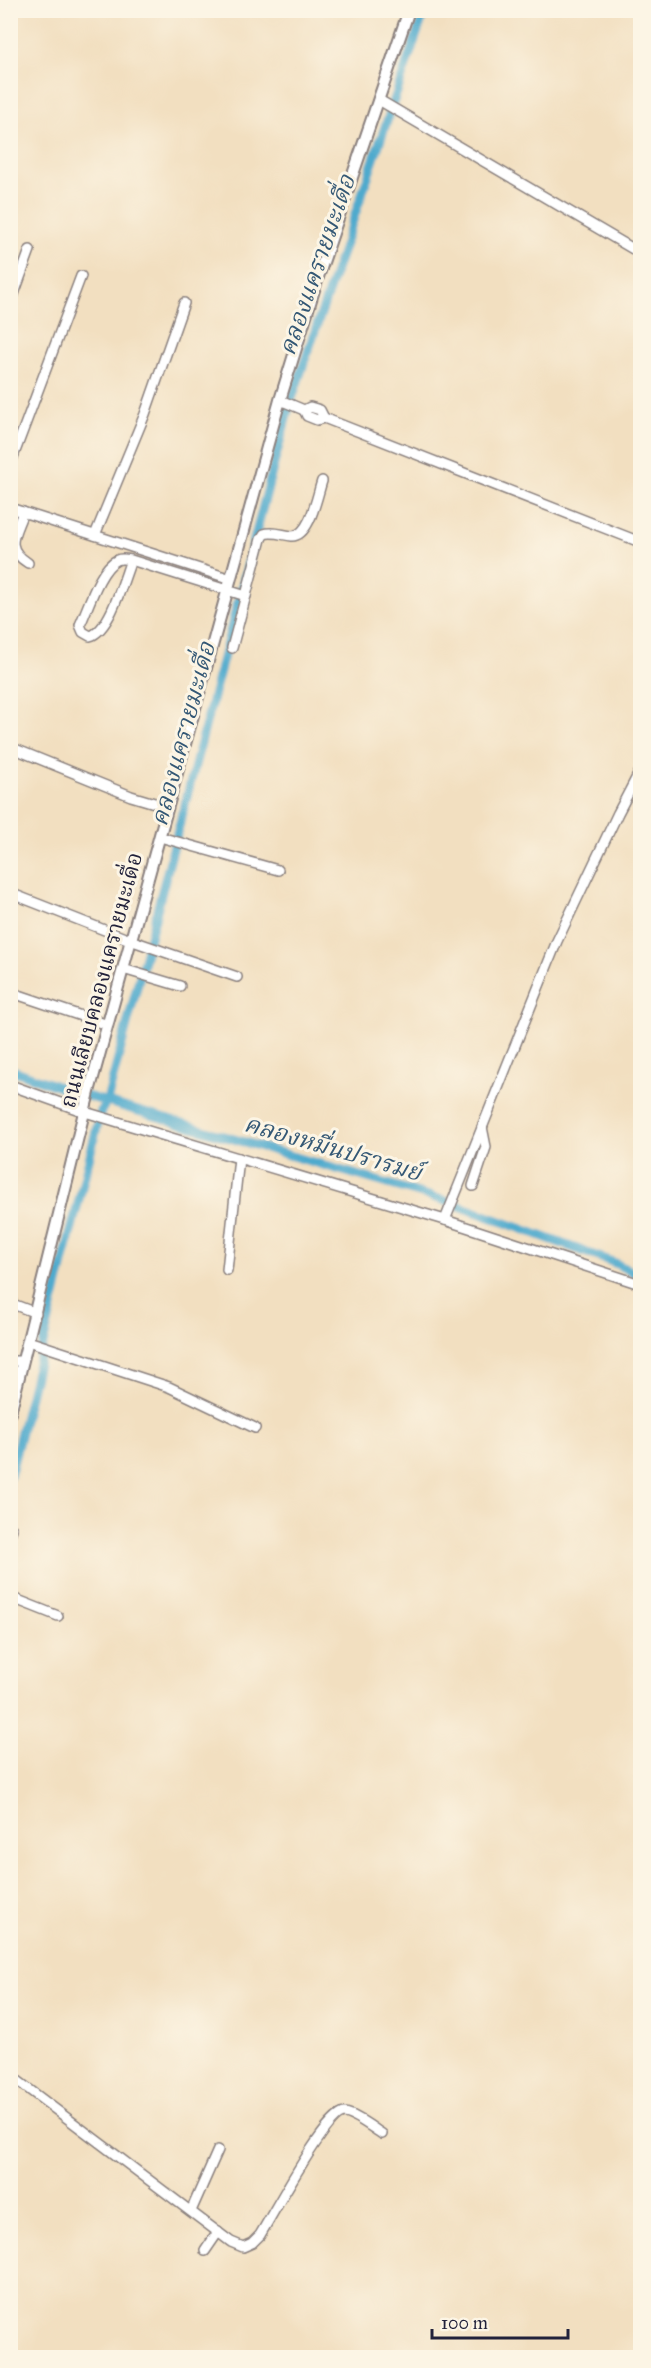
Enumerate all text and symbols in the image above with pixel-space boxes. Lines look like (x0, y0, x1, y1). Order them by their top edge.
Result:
water label: คลองแครายมะเดื่อ (269, 169, 362, 359)
water label: คลองแครายมะเดื่อ (141, 637, 222, 829)
street label: ถนนเลียบคลองแครายมะเดื่อ (51, 848, 148, 1111)
water label: คลองหมื่นปรารมย์ (241, 1105, 431, 1189)
scale bar (432, 2302, 568, 2340)
text: 100 m (441, 2312, 488, 2334)

